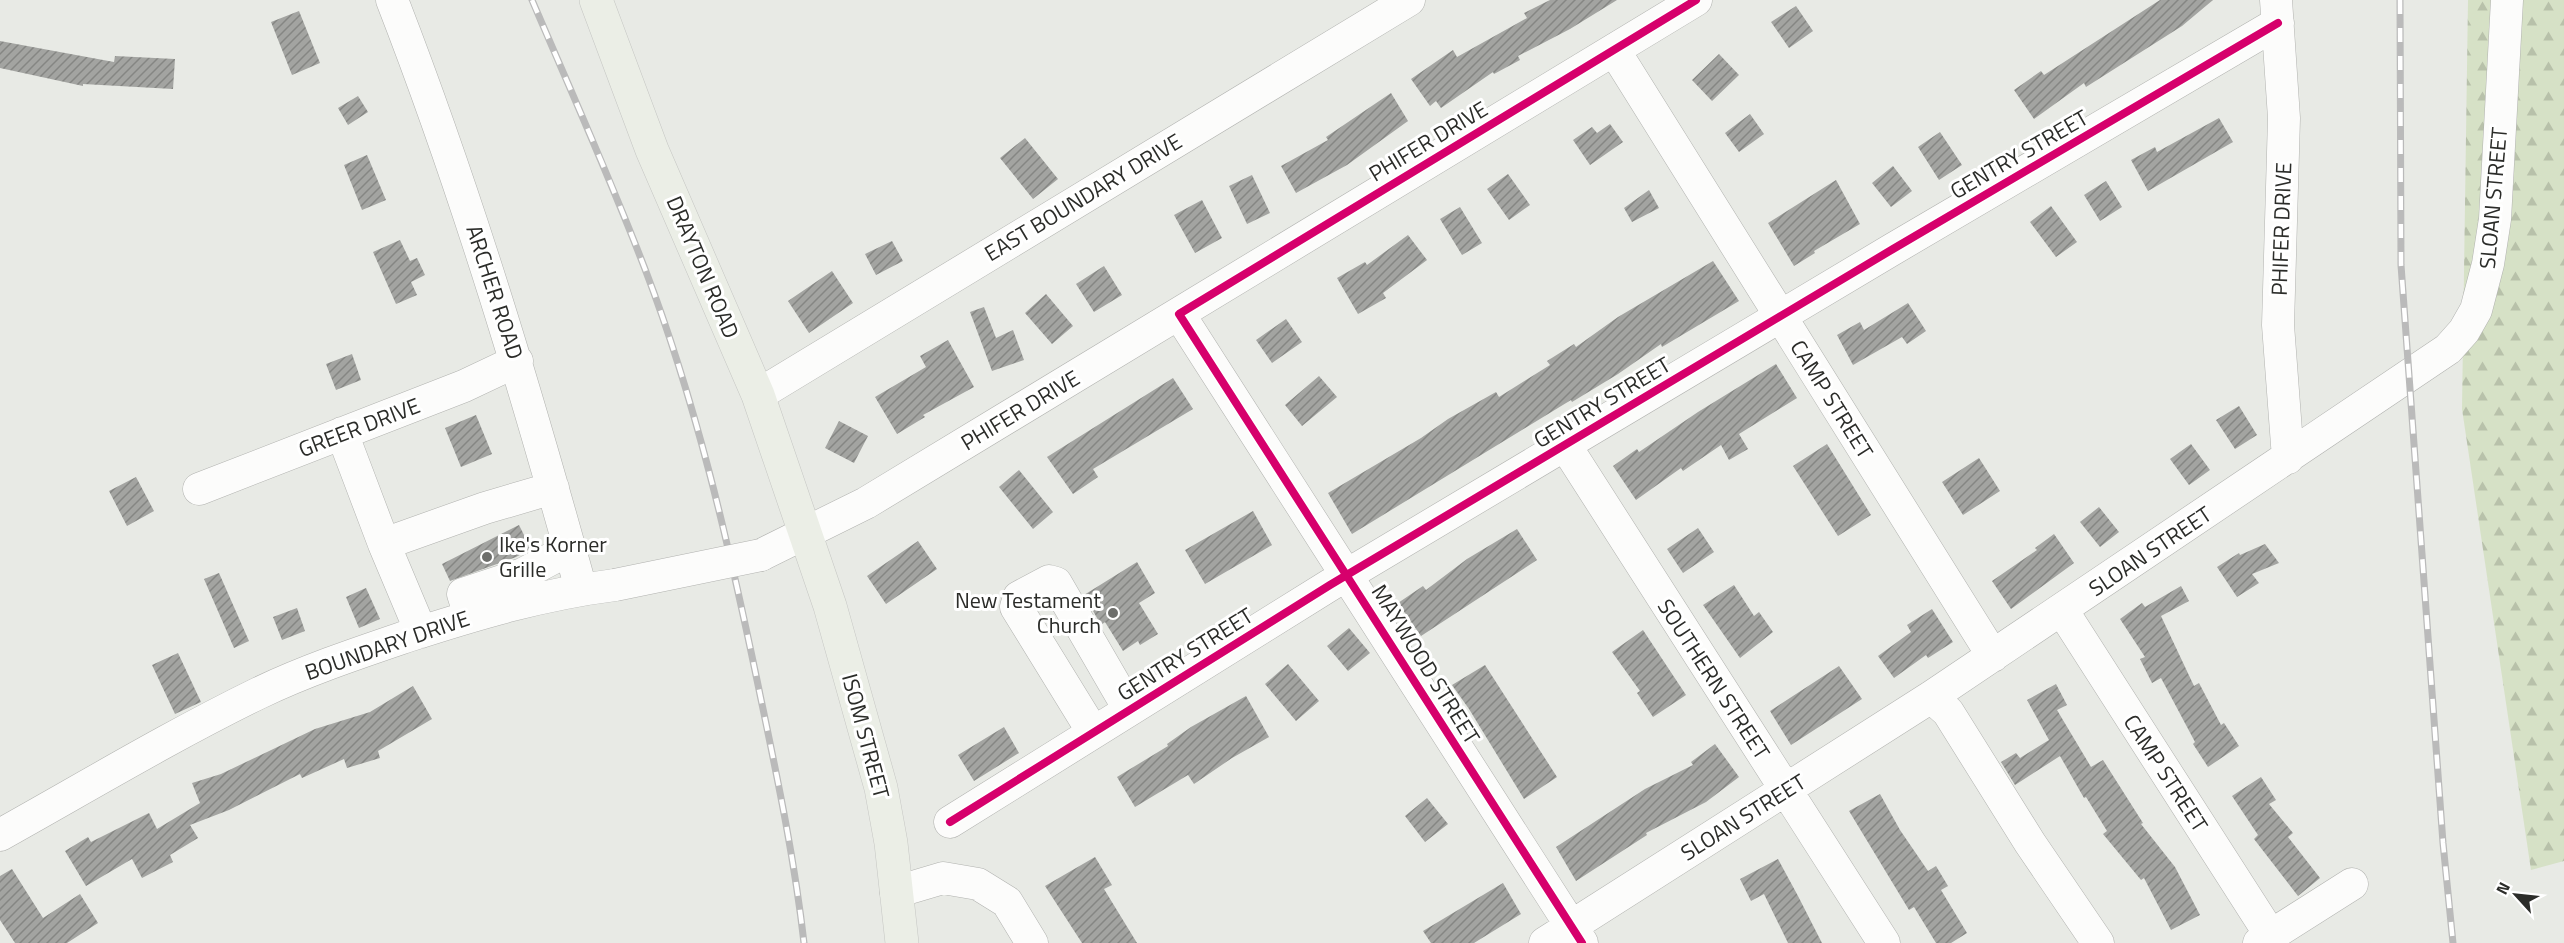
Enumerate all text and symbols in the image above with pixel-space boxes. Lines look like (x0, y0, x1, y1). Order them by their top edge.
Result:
street label: PHIFER DRIVE (1362, 92, 1494, 190)
street label: GENTRY STREET (1943, 100, 2095, 207)
street label: EAST BOUNDARY DRIVE (978, 124, 1188, 270)
street label: SLOAN STREET (2470, 125, 2516, 270)
street label: PHIFER DRIVE (2262, 162, 2300, 296)
street label: DRAYTON ROAD (658, 190, 748, 344)
street label: ARCHER ROAD (457, 221, 533, 363)
street label: CAMP STREET (1782, 333, 1882, 465)
street label: GENTRY STREET (1527, 347, 1677, 456)
street label: PHIFER DRIVE (954, 361, 1086, 459)
street label: GREER DRIVE (293, 388, 425, 466)
street label: SLOAN STREET (2082, 497, 2219, 605)
place label: Ike's Korner Grille (499, 527, 607, 586)
marker: Ike's Korner Grille (480, 550, 494, 564)
street label: MAYWOOD STREET (1363, 577, 1489, 751)
place label: New Testament Church (955, 583, 1101, 642)
street label: SOUTHERN STREET (1649, 592, 1779, 766)
street label: GENTRY STREET (1110, 598, 1260, 709)
street label: BOUNDARY DRIVE (300, 601, 474, 689)
marker: New Testament Church (1106, 606, 1120, 620)
street label: ISOM STREET (833, 670, 899, 803)
street label: CAMP STREET (2115, 707, 2217, 839)
street label: SLOAN STREET (1674, 765, 1813, 869)
north arrow (2486, 865, 2546, 925)
text: N (2489, 878, 2516, 899)

